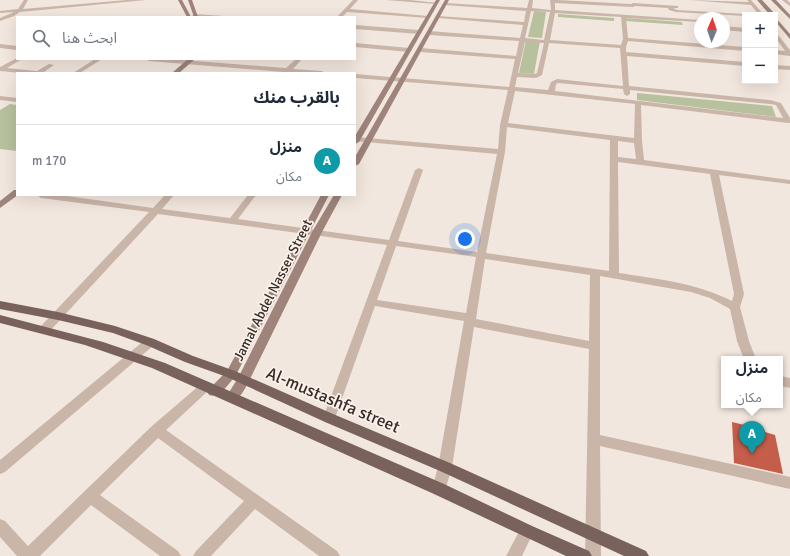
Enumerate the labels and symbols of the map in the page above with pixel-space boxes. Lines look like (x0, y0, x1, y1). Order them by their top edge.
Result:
north arrow (694, 12, 730, 48)
street label: Jamal Abdel Nasser Street (230, 216, 316, 364)
your location (455, 229, 475, 249)
street label: Al-mustashfa street (263, 362, 403, 438)
pin: A (739, 421, 765, 454)

